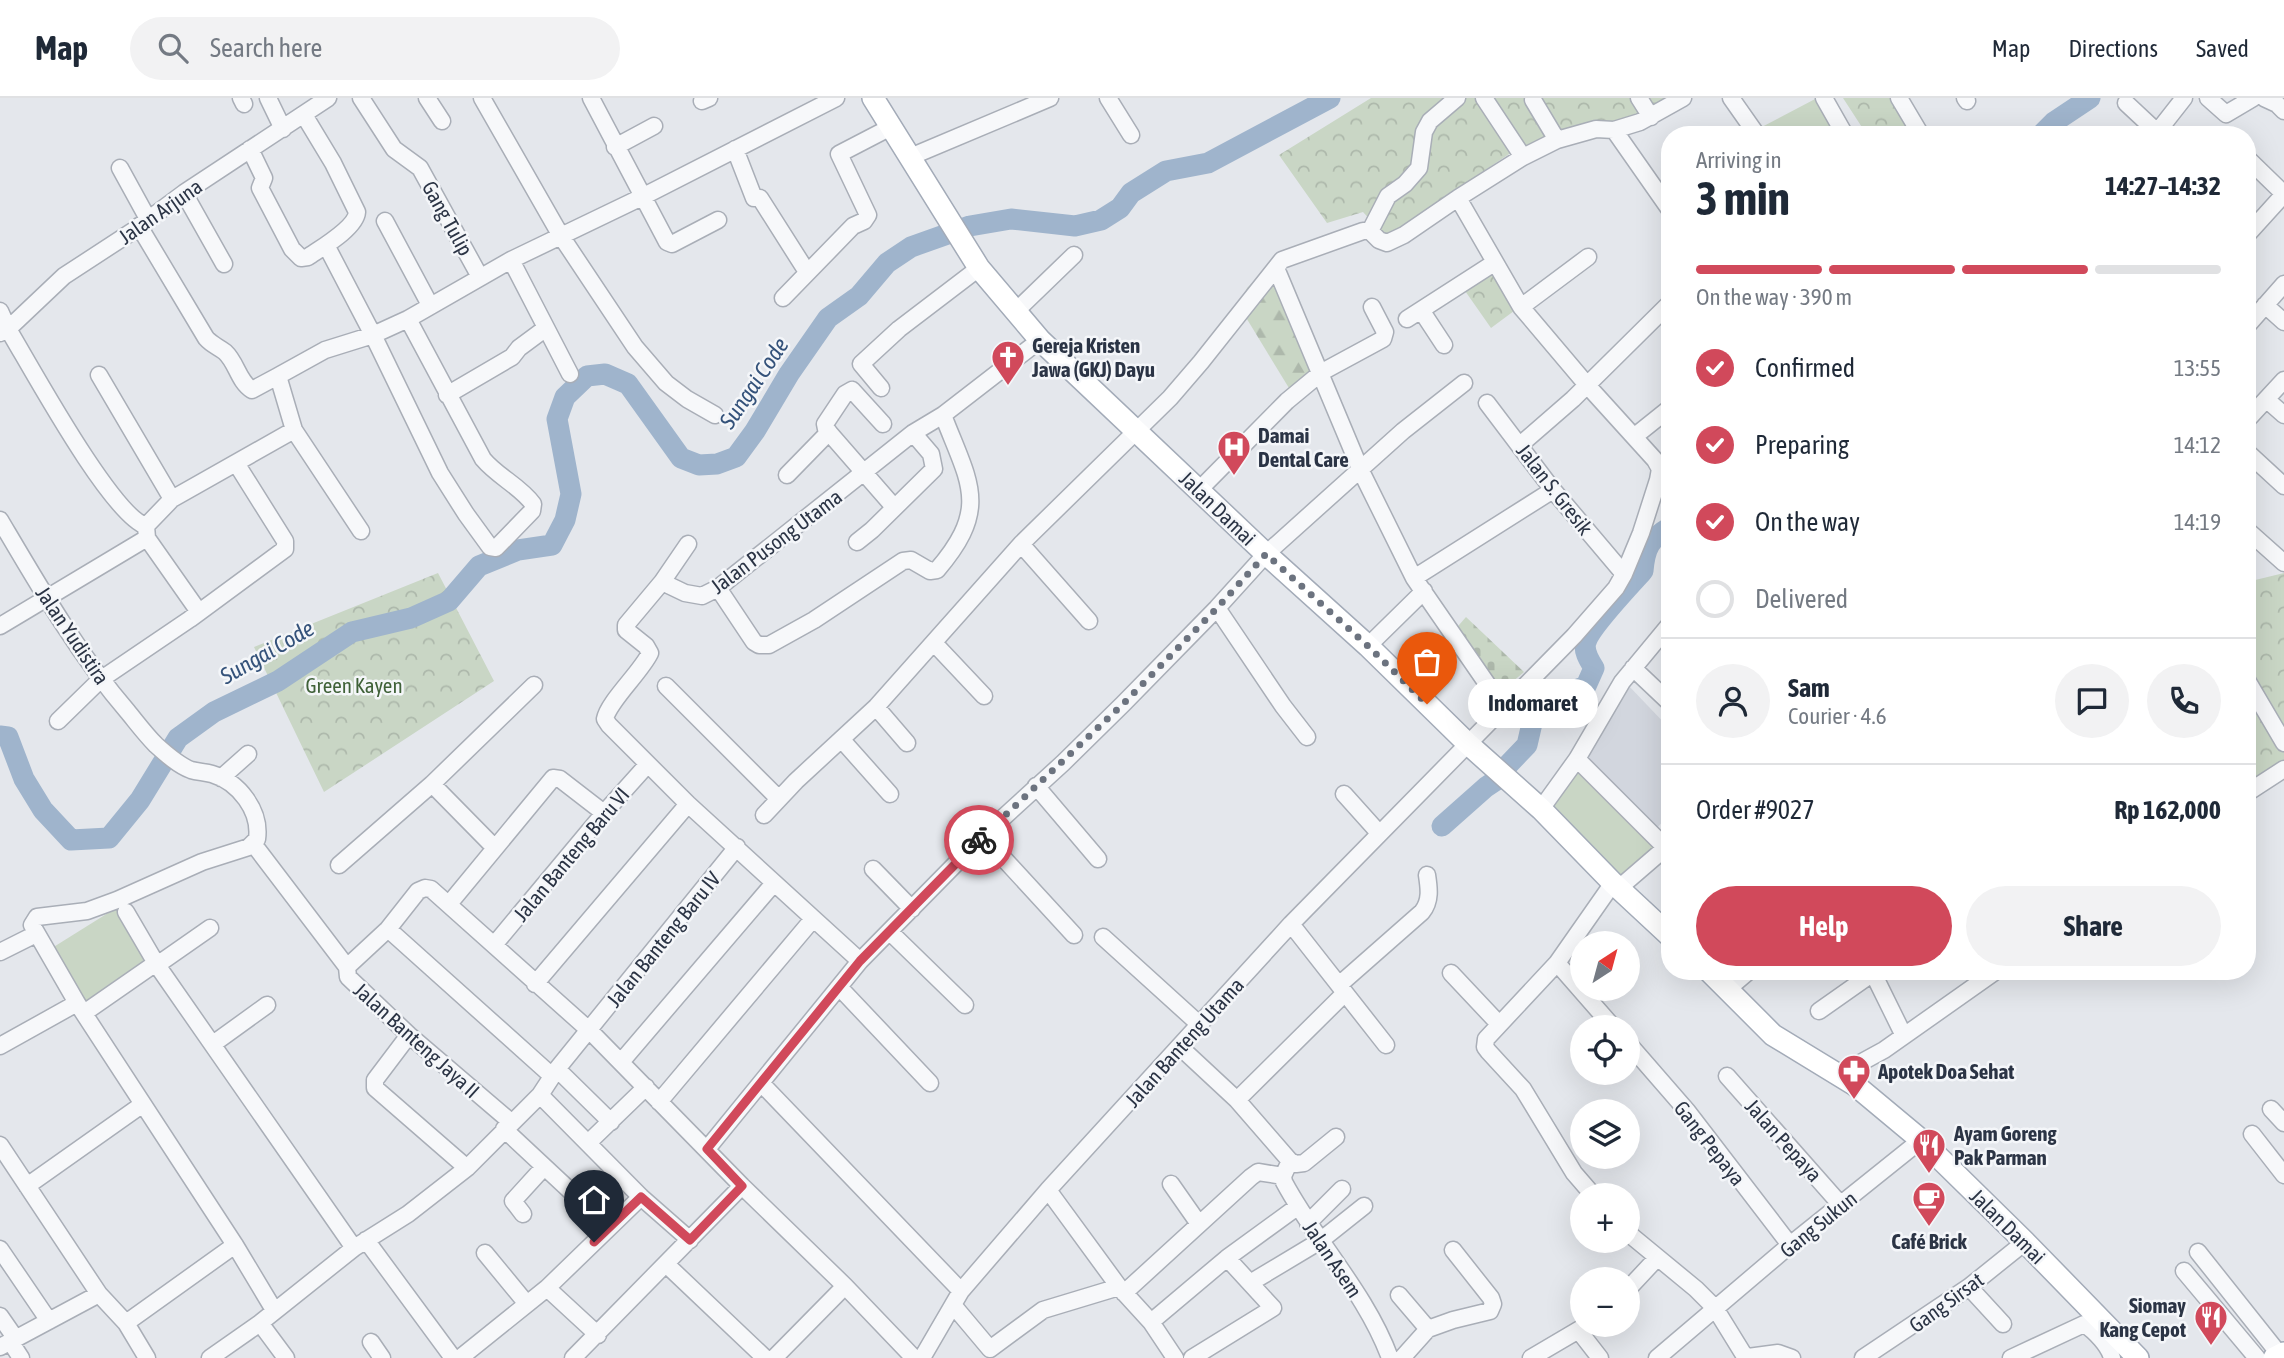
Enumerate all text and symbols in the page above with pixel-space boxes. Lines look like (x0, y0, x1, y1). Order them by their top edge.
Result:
search box (130, 17, 620, 80)
text: Map (35, 29, 88, 67)
icon: search (154, 29, 192, 67)
text: Search here (210, 33, 322, 63)
text: Map (1992, 35, 2030, 62)
text: Directions (2068, 35, 2158, 62)
text: Saved (2196, 35, 2249, 62)
text: Arriving in (1696, 147, 1782, 173)
text: 14:27–14:32 (2105, 171, 2221, 201)
text: 3 min (1696, 172, 1790, 225)
street label: Jalan Arjuna (114, 174, 206, 248)
street label: Gang Tulip (418, 176, 478, 260)
text: On the way · 390 m (1696, 284, 1852, 310)
water label: Sungai Code (714, 333, 794, 434)
place label: Gereja Kristen Jawa (GKJ) Dayu (1031, 333, 1155, 381)
church icon: Gereja Kristen Jawa (GKJ) Dayu (989, 338, 1027, 387)
icon: check (1696, 349, 1734, 387)
text: Confirmed (1755, 353, 1855, 383)
text: 13:55 (2174, 355, 2221, 381)
place label: Damai Dental Care (1258, 423, 1349, 471)
icon: check (1696, 426, 1734, 464)
hospital icon: Damai Dental Care (1215, 428, 1253, 477)
text: Preparing (1755, 430, 1849, 460)
text: 14:12 (2174, 432, 2221, 458)
street label: Jalan S. Gresik (1512, 439, 1598, 539)
street label: Jalan Damai (1175, 466, 1261, 550)
street label: Jalan Pusong Utama (706, 484, 846, 598)
icon: check (1696, 503, 1734, 541)
text: On the way (1755, 507, 1860, 537)
text: 14:19 (2174, 509, 2221, 535)
street label: Jalan Yudistira (31, 581, 115, 689)
text: Delivered (1755, 584, 1848, 614)
water label: Sungai Code (215, 615, 319, 690)
pin (1397, 632, 1457, 704)
icon: bag (1408, 643, 1446, 681)
button: person (1696, 664, 1770, 738)
button: chat (2055, 664, 2129, 738)
button: phone (2147, 664, 2221, 738)
park label: Green Kayen (305, 673, 403, 697)
text: Sam (1788, 673, 1830, 703)
callout: Indomaret (1469, 680, 1598, 728)
text: Indomaret (1488, 690, 1578, 716)
text: Courier · 4.6 (1788, 703, 1887, 729)
street label: Jalan Banteng Baru VI (508, 782, 634, 926)
text: Order #9027 (1696, 795, 1815, 825)
text: Rp 162,000 (2114, 795, 2221, 825)
courier (944, 805, 1014, 875)
icon: bike (960, 821, 998, 859)
street label: Jalan Banteng Baru IV (601, 866, 725, 1011)
button: Help (1696, 886, 1952, 966)
button: Share (1966, 886, 2221, 966)
north arrow (1570, 931, 1640, 1001)
map controls (1570, 931, 1640, 1337)
street label: Jalan Banteng Utama (1120, 973, 1248, 1111)
street label: Jalan Banteng Jaya II (349, 977, 485, 1103)
button: locate (1570, 1015, 1640, 1085)
pharmacy icon: Apotek Doa Sehat (1835, 1052, 1873, 1101)
place label: Apotek Doa Sehat (1877, 1059, 2014, 1083)
street label: Jalan Pepaya (1741, 1094, 1827, 1186)
street label: Gang Pepaya (1670, 1096, 1750, 1190)
button: layers (1570, 1099, 1640, 1169)
place label: Ayam Goreng Pak Parman (1953, 1121, 2057, 1169)
restaurant icon: Ayam Goreng Pak Parman (1910, 1126, 1948, 1175)
pin (564, 1170, 624, 1242)
cafe icon: Café Brick (1910, 1179, 1948, 1228)
icon: home (575, 1181, 613, 1219)
button: + (1570, 1183, 1640, 1253)
street label: Jalan Damai (1966, 1184, 2050, 1268)
street label: Gang Sukun (1775, 1186, 1861, 1262)
street label: Jalan Asem (1299, 1216, 1367, 1302)
place label: Café Brick (1891, 1229, 1967, 1253)
button: − (1570, 1267, 1640, 1337)
street label: Gang Sirsat (1904, 1267, 1988, 1337)
place label: Siomay Kang Cepot (2099, 1293, 2186, 1341)
restaurant icon: Siomay Kang Cepot (2192, 1298, 2230, 1347)

